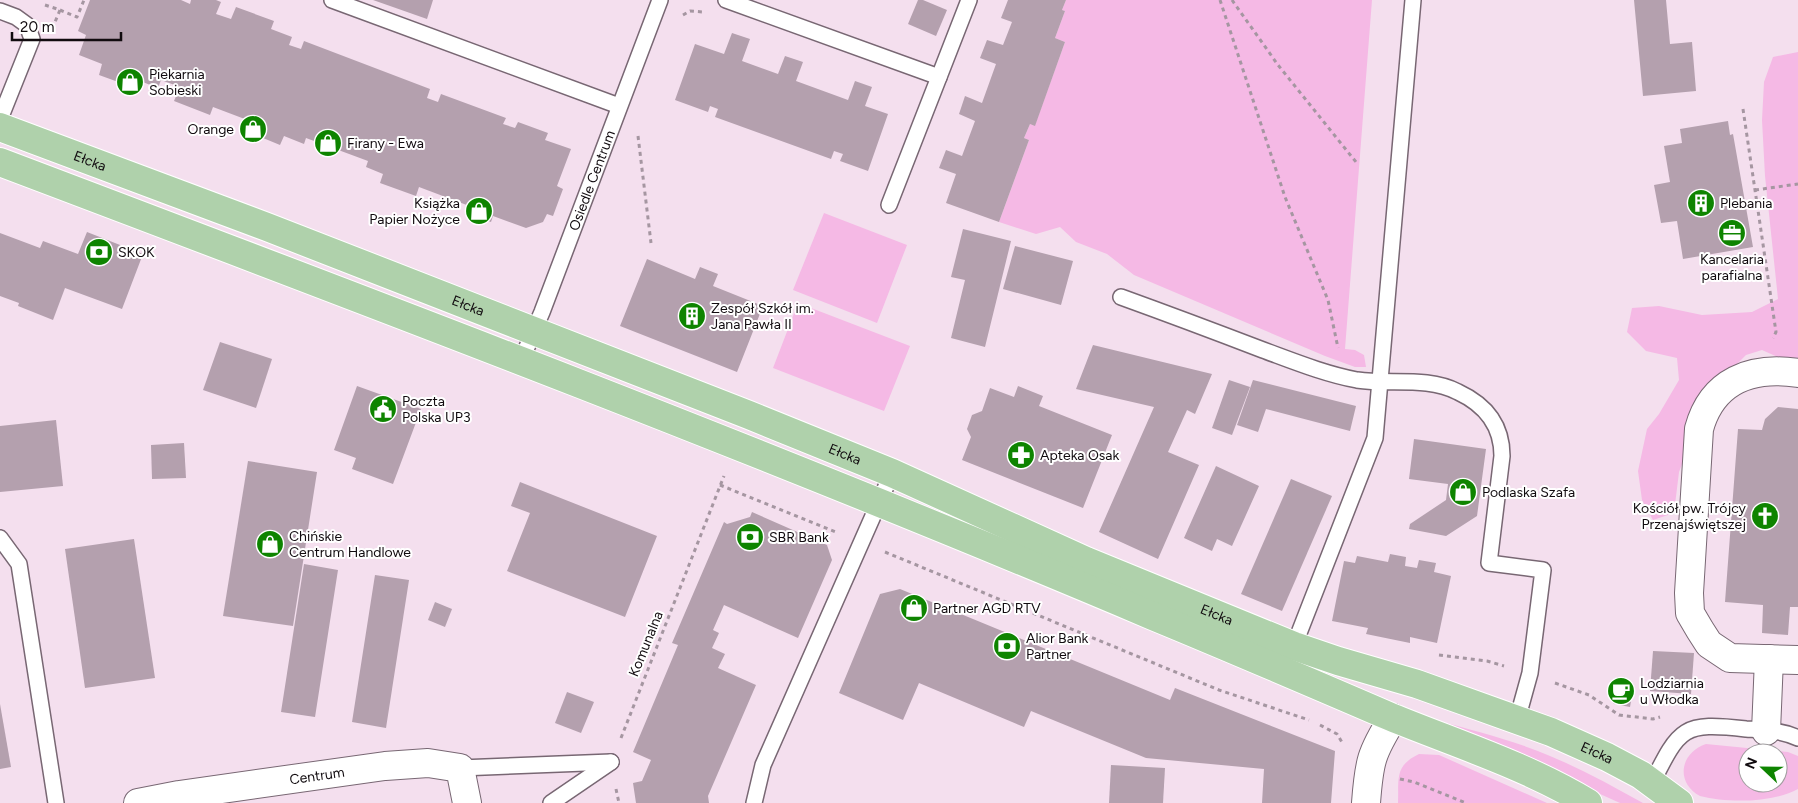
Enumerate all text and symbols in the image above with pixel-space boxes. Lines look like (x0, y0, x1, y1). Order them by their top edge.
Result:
scale bar (12, 10, 121, 42)
text: 20 m (20, 18, 54, 36)
place label: Piekarnia Sobieski (149, 66, 205, 99)
shop icon: Piekarnia Sobieski (115, 67, 145, 97)
shop icon: Orange (238, 114, 268, 144)
place label: Orange (188, 121, 234, 138)
shop icon: Firany - Ewa (313, 128, 343, 158)
street label: Osiedle Centrum (565, 128, 619, 233)
place label: Firany - Ewa (347, 135, 424, 152)
street label: Ełcka (71, 147, 109, 175)
building icon: Plebania (1686, 188, 1716, 218)
place label: Książka Papier Nożyce (369, 195, 460, 228)
place label: Plebania (1720, 195, 1772, 212)
shop icon: Książka Papier Nożyce (464, 196, 494, 226)
office icon: Kancelaria parafialna (1717, 218, 1747, 248)
bank icon: SKOK (84, 237, 114, 267)
place label: SKOK (118, 244, 155, 261)
place label: Kancelaria parafialna (1700, 251, 1764, 284)
street label: Ełcka (449, 291, 487, 319)
place label: Zespół Szkół im. Jana Pawła II (711, 300, 814, 333)
building icon: Zespół Szkół im. Jana Pawła II (677, 301, 707, 331)
place label: Poczta Polska UP3 (402, 393, 471, 426)
public building icon: Poczta Polska UP3 (368, 394, 398, 424)
street label: Ełcka (826, 440, 864, 468)
pharmacy icon: Apteka Osak (1006, 440, 1036, 470)
place label: Apteka Osak (1040, 447, 1119, 464)
shop icon: Podlaska Szafa (1448, 477, 1478, 507)
place label: Podlaska Szafa (1482, 484, 1575, 501)
place label: Kościół pw. Trójcy Przenajświętszej (1633, 500, 1747, 533)
church icon: Kościół pw. Trójcy Przenajświętszej (1750, 501, 1780, 531)
bank icon: SBR Bank (735, 522, 765, 552)
place label: Chińskie Centrum Handlowe (289, 528, 411, 561)
shop icon: Chińskie Centrum Handlowe (255, 529, 285, 559)
place label: SBR Bank (769, 529, 829, 546)
shop icon: Partner AGD RTV (899, 593, 929, 623)
place label: Partner AGD RTV (933, 600, 1041, 617)
street label: Ełcka (1198, 600, 1235, 629)
street label: Komunalna (625, 609, 667, 679)
place label: Alior Bank Partner (1026, 630, 1089, 663)
bank icon: Alior Bank Partner (992, 631, 1022, 661)
place label: Lodziarnia u Włodka (1640, 675, 1704, 708)
cafe icon: Lodziarnia u Włodka (1606, 676, 1636, 706)
street label: Ełcka (1578, 738, 1616, 767)
north arrow (1738, 743, 1788, 793)
text: N (1742, 755, 1761, 772)
street label: Centrum (288, 763, 346, 788)

